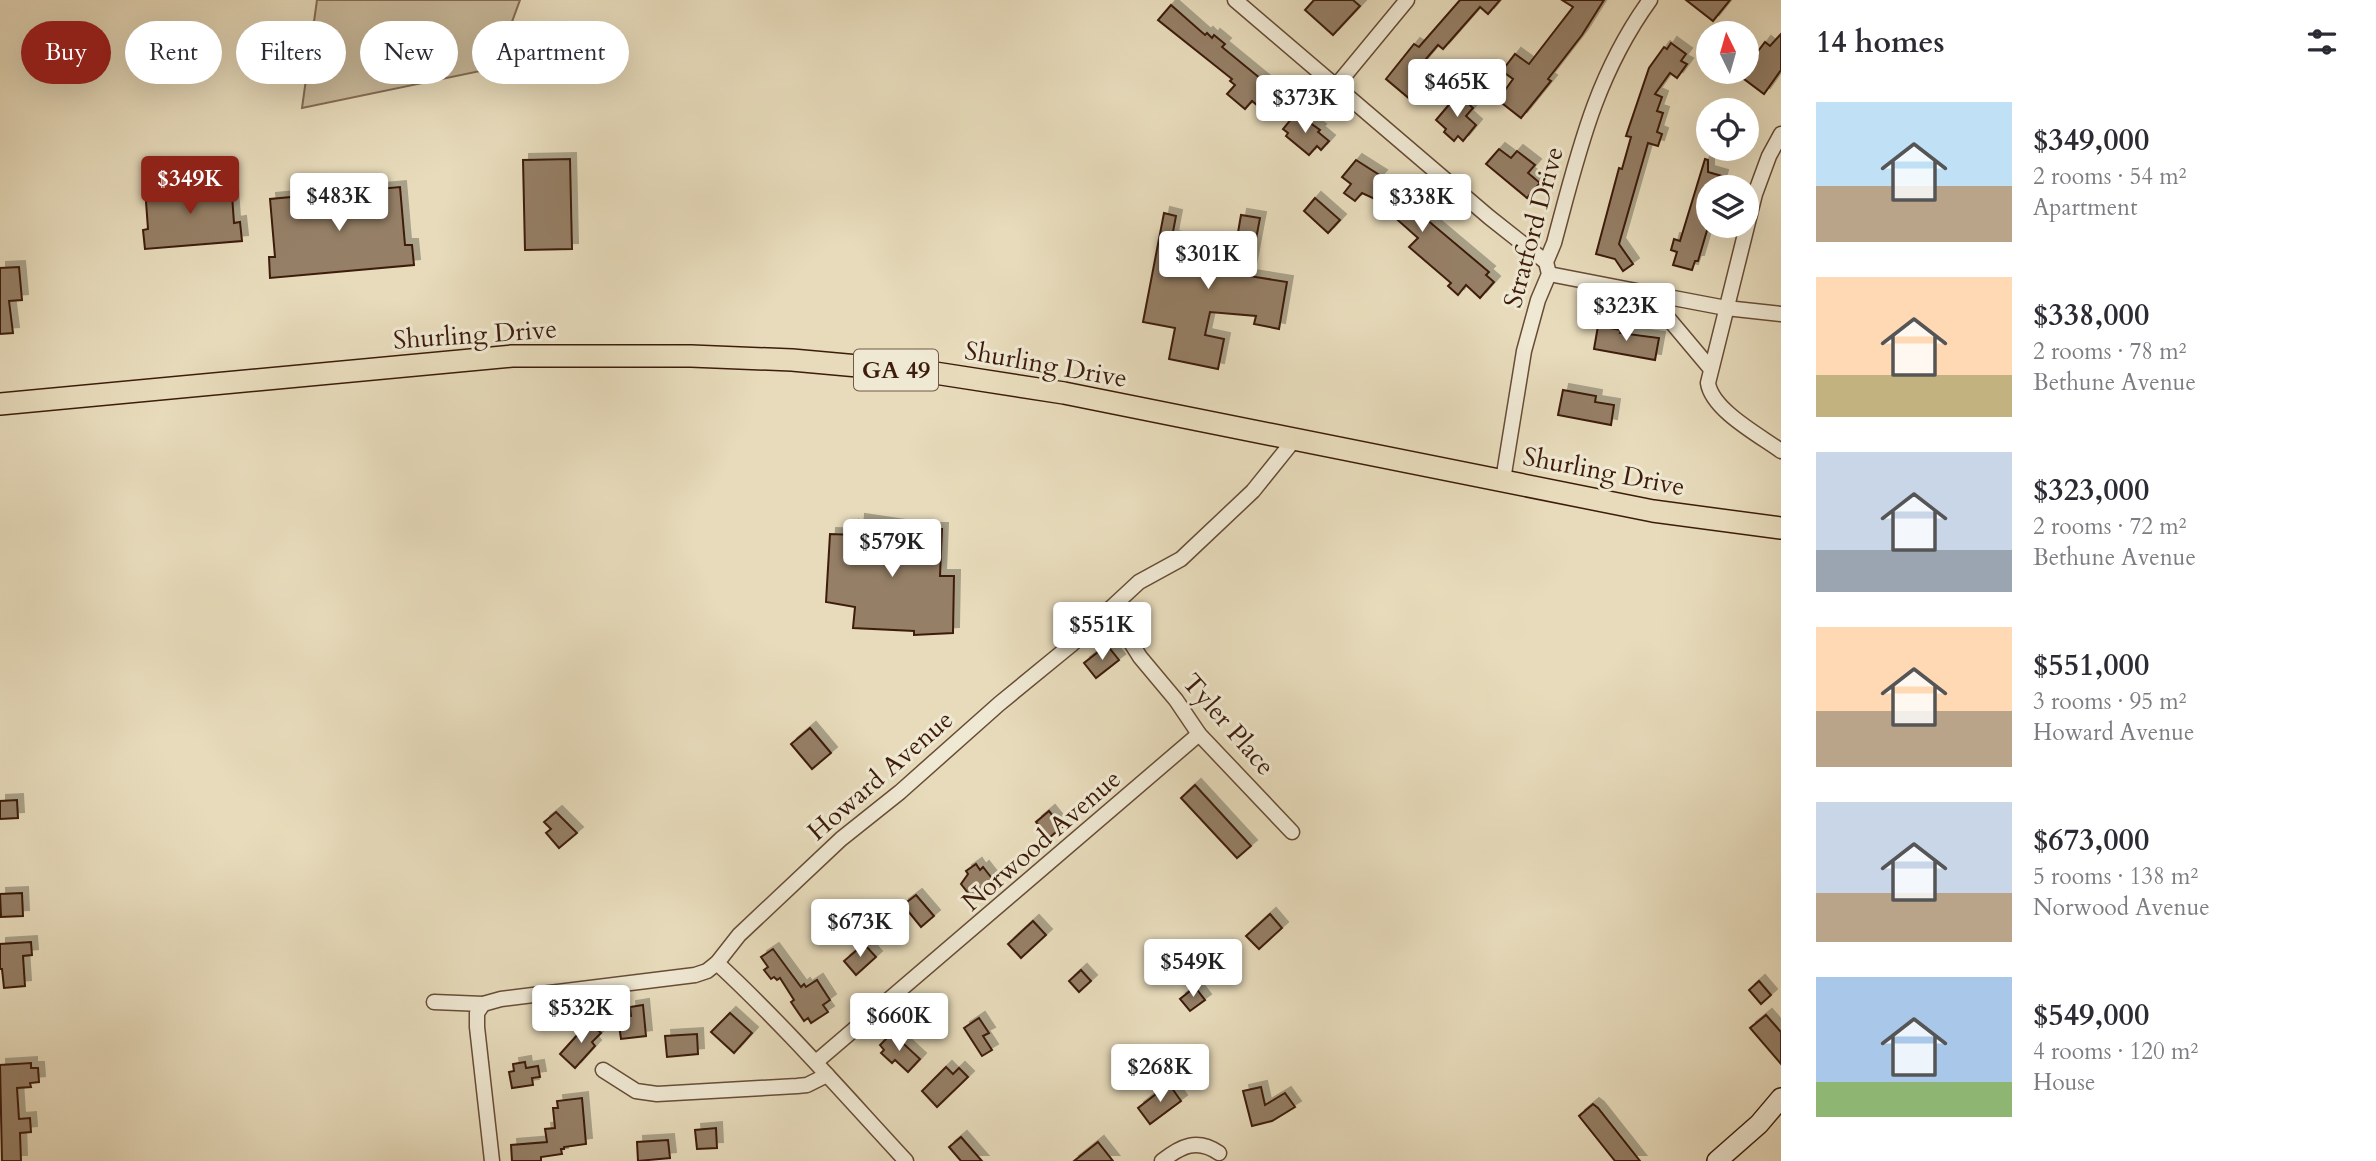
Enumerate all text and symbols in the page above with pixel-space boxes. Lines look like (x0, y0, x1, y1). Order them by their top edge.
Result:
chip: Buy (21, 21, 111, 84)
chip: Rent (125, 21, 222, 84)
chip: Filters (236, 21, 346, 84)
chip: New (360, 21, 458, 84)
chip: Apartment (472, 21, 629, 84)
north arrow (1696, 21, 1759, 84)
map controls (1696, 21, 1759, 238)
text: 14 homes (1816, 22, 1945, 63)
icon: filters (2303, 23, 2341, 61)
pin: $465K (1408, 60, 1506, 119)
text: $465K (1424, 66, 1490, 97)
pin: $373K (1256, 76, 1354, 135)
text: $373K (1272, 82, 1338, 113)
button: locate (1696, 98, 1759, 161)
text: $349,000 (2033, 120, 2149, 161)
icon: home (1872, 130, 1956, 214)
street label: Stratford Drive (1495, 143, 1572, 312)
pin: $349K (141, 156, 239, 216)
text: 2 rooms · 54 m² (2033, 161, 2186, 192)
text: $349K (157, 163, 223, 194)
pin: $483K (290, 174, 388, 233)
pin: $338K (1373, 174, 1471, 234)
button: layers (1696, 175, 1759, 238)
text: $483K (306, 180, 372, 211)
text: $338K (1389, 181, 1455, 212)
text: Apartment (2033, 192, 2137, 223)
pin: $301K (1159, 232, 1257, 291)
text: $301K (1175, 238, 1241, 269)
pin: $323K (1577, 284, 1675, 343)
text: $323K (1593, 290, 1659, 321)
text: $338,000 (2033, 295, 2149, 336)
icon: home (1872, 305, 1956, 389)
street label: Shurling Drive (392, 311, 558, 358)
street label: Shurling Drive (962, 333, 1130, 396)
text: 2 rooms · 78 m² (2033, 336, 2186, 367)
road number: GA 49 (854, 349, 938, 390)
text: Bethune Avenue (2033, 367, 2196, 398)
street label: Shurling Drive (1520, 439, 1688, 504)
text: $323,000 (2033, 470, 2149, 511)
icon: home (1872, 480, 1956, 564)
text: 2 rooms · 72 m² (2033, 511, 2186, 542)
pin: $579K (843, 520, 941, 579)
text: $579K (859, 526, 925, 557)
text: Bethune Avenue (2033, 542, 2196, 573)
pin: $551K (1053, 602, 1151, 662)
text: $551K (1069, 609, 1135, 640)
text: $551,000 (2033, 645, 2149, 686)
icon: home (1872, 655, 1956, 739)
street label: Tyler Place (1175, 666, 1283, 783)
text: 3 rooms · 95 m² (2033, 686, 2186, 717)
street label: Howard Avenue (800, 702, 961, 848)
text: Howard Avenue (2033, 717, 2194, 748)
street label: Norwood Avenue (954, 762, 1128, 919)
text: $673,000 (2033, 820, 2149, 861)
icon: home (1872, 830, 1956, 914)
text: 5 rooms · 138 m² (2033, 861, 2198, 892)
text: Norwood Avenue (2033, 892, 2210, 923)
pin: $673K (811, 900, 909, 959)
text: $673K (827, 906, 893, 937)
pin: $549K (1144, 940, 1242, 999)
text: $549K (1160, 946, 1226, 977)
pin: $532K (532, 986, 630, 1045)
text: $532K (548, 992, 614, 1023)
pin: $660K (850, 993, 948, 1053)
text: $549,000 (2033, 995, 2149, 1036)
text: $660K (866, 1000, 932, 1031)
icon: home (1872, 1005, 1956, 1089)
text: 4 rooms · 120 m² (2033, 1036, 2198, 1067)
pin: $268K (1111, 1044, 1209, 1104)
text: $268K (1127, 1051, 1193, 1082)
text: House (2033, 1067, 2095, 1098)

